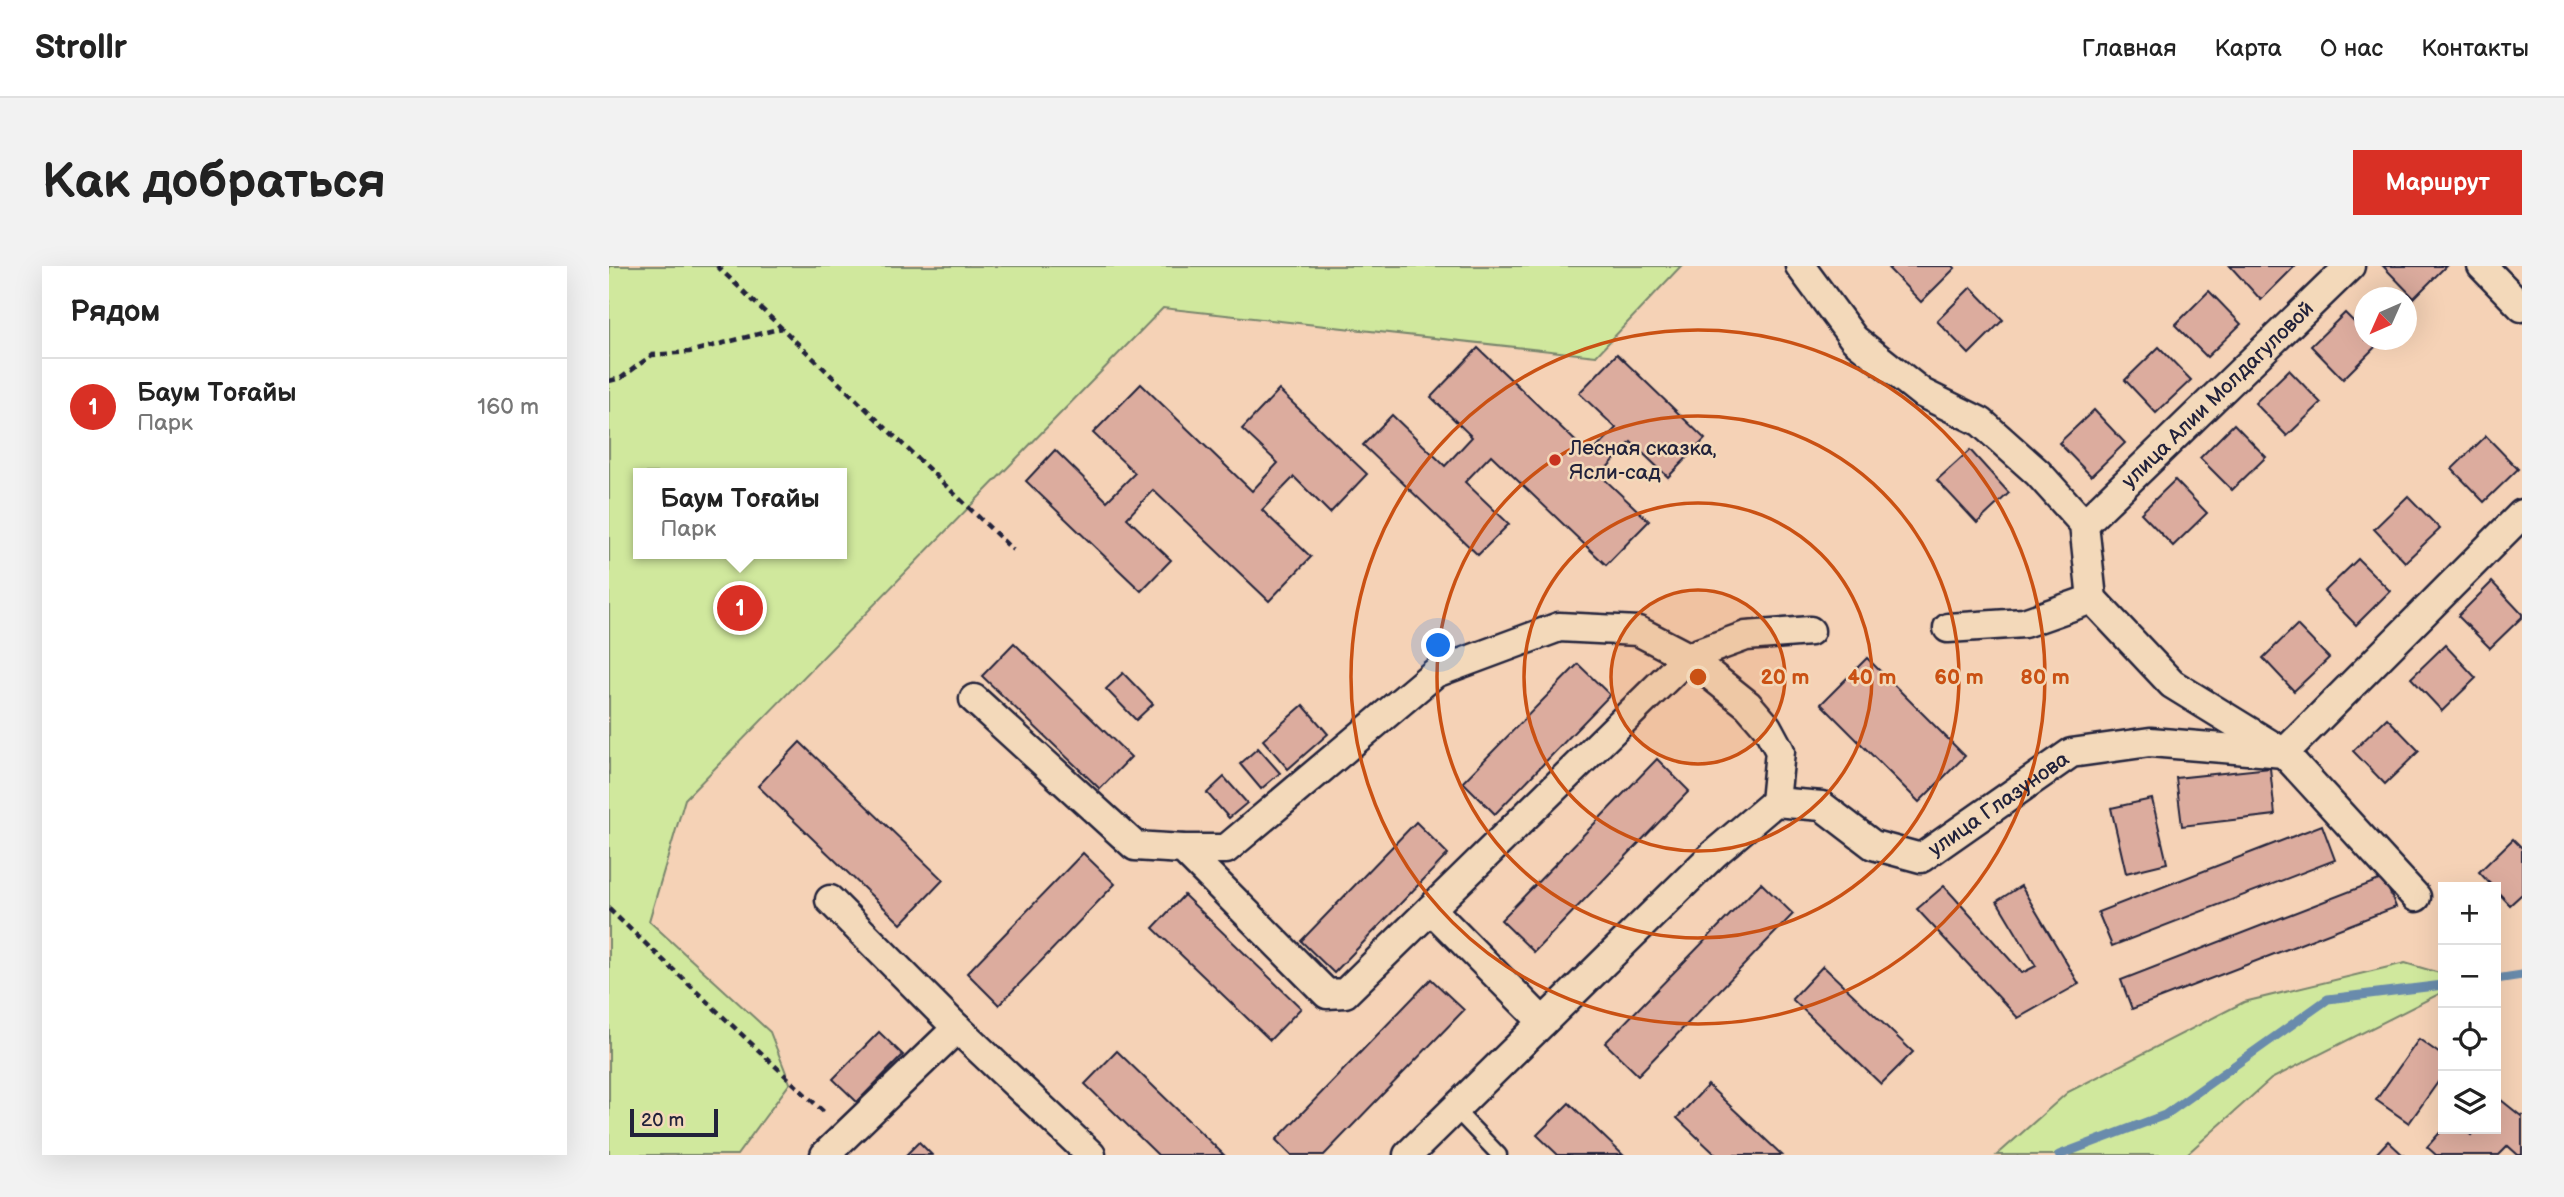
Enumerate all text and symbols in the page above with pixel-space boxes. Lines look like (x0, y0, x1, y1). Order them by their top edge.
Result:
text: Strollr (35, 28, 127, 68)
text: Главная (2082, 34, 2176, 63)
text: Карта (2214, 34, 2282, 63)
text: О нас (2320, 34, 2383, 63)
text: Контакты (2421, 34, 2529, 63)
button: Маршрут (2353, 150, 2522, 215)
text: Как добраться (42, 153, 386, 212)
north arrow (2354, 287, 2417, 350)
text: Рядом (70, 294, 160, 330)
street label: улица Алии Молдагуловой (2117, 296, 2319, 494)
text: Баум Тоғайы (137, 378, 297, 409)
text: 1 (88, 393, 98, 421)
text: 160 m (477, 393, 539, 421)
text: Парк (137, 409, 193, 437)
place label: Лесная сказка, Ясли-сад (1568, 436, 1717, 485)
marker: Лесная сказка, Ясли-сад (1547, 452, 1563, 468)
popup (633, 468, 847, 559)
text: Баум Тоғайы (660, 484, 820, 515)
text: Парк (660, 515, 716, 543)
pin: 1 (717, 582, 763, 634)
your location (1421, 628, 1455, 662)
centre of rings (1686, 665, 1710, 689)
text: 20 m (1761, 665, 1809, 690)
text: 40 m (1847, 665, 1897, 690)
text: 60 m (1934, 665, 1984, 690)
text: 80 m (2020, 665, 2070, 690)
street label: улица Глазунова (1924, 746, 2074, 862)
map controls (2438, 882, 2501, 1134)
button: + (2438, 882, 2501, 945)
button: − (2438, 945, 2501, 1008)
button: locate (2438, 1008, 2501, 1071)
button: layers (2438, 1071, 2501, 1134)
scale bar (630, 1106, 717, 1138)
text: 20 m (641, 1109, 684, 1132)

